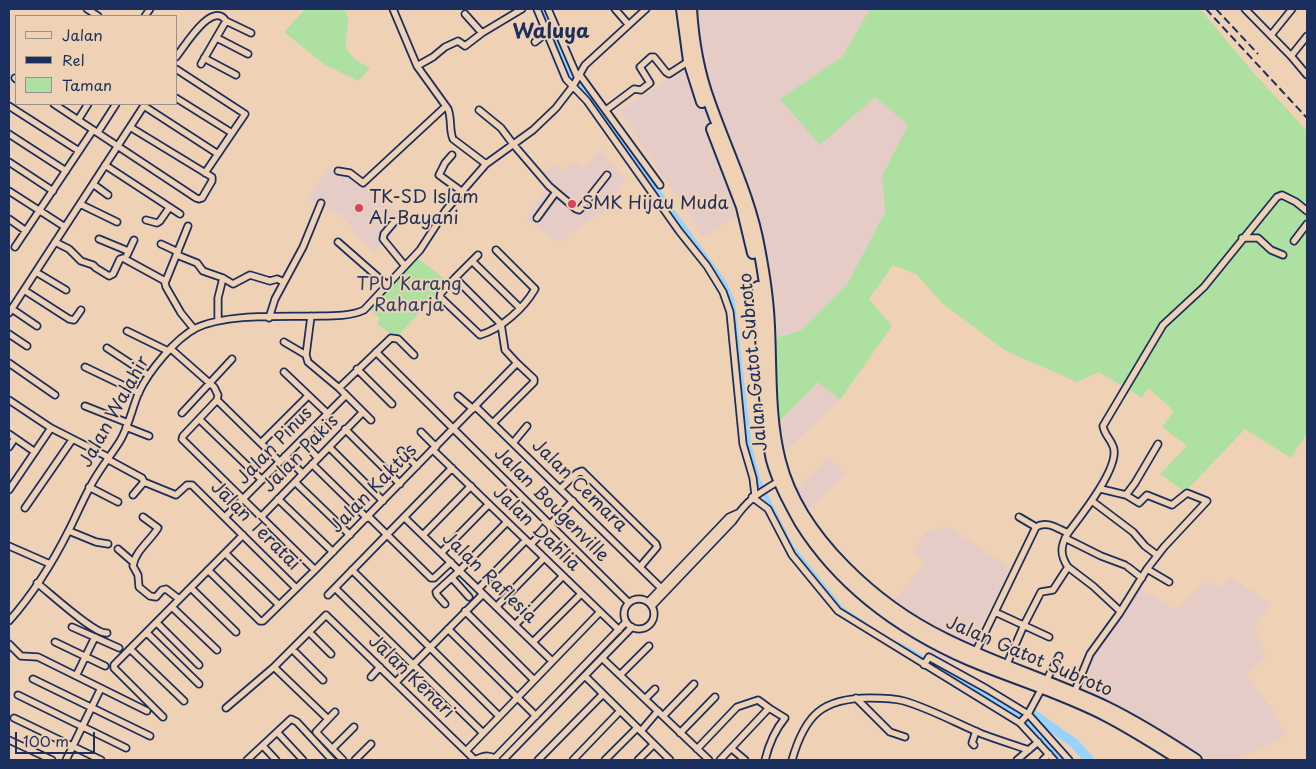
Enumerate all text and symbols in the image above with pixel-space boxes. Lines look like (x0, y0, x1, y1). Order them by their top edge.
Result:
legend (15, 15, 178, 105)
district label: Waluya (513, 20, 589, 44)
text: Jalan (62, 23, 103, 46)
text: Rel (62, 48, 84, 71)
text: Taman (62, 73, 112, 96)
place label: TK-SD Islam Al-Bayani (369, 187, 479, 230)
place label: SMK Hijau Muda (582, 193, 728, 215)
marker: SMK Hijau Muda (566, 198, 578, 210)
marker: TK-SD Islam Al-Bayani (353, 202, 365, 214)
street label: Jalan Gatot Subroto (735, 272, 773, 452)
park label: TPU Karang Raharja (356, 274, 462, 316)
street label: Jalan Walahir (76, 353, 154, 471)
street label: Jalan Pinus (233, 403, 317, 489)
street label: Jalan Pakis (259, 411, 343, 497)
street label: Jalan Cemara (527, 435, 631, 537)
street label: Jalan Kaktus (326, 440, 422, 538)
street label: Jalan Bougenville (489, 443, 613, 567)
street label: Jalan Teratai (206, 477, 304, 575)
street label: Jalan Dahlia (488, 482, 584, 576)
street label: Jalan Raflesia (437, 528, 541, 628)
street label: Jalan Gatot Subroto (942, 612, 1116, 702)
street label: Jalan Kenari (363, 631, 459, 723)
scale bar (18, 722, 98, 754)
text: 100 m (23, 729, 69, 752)

